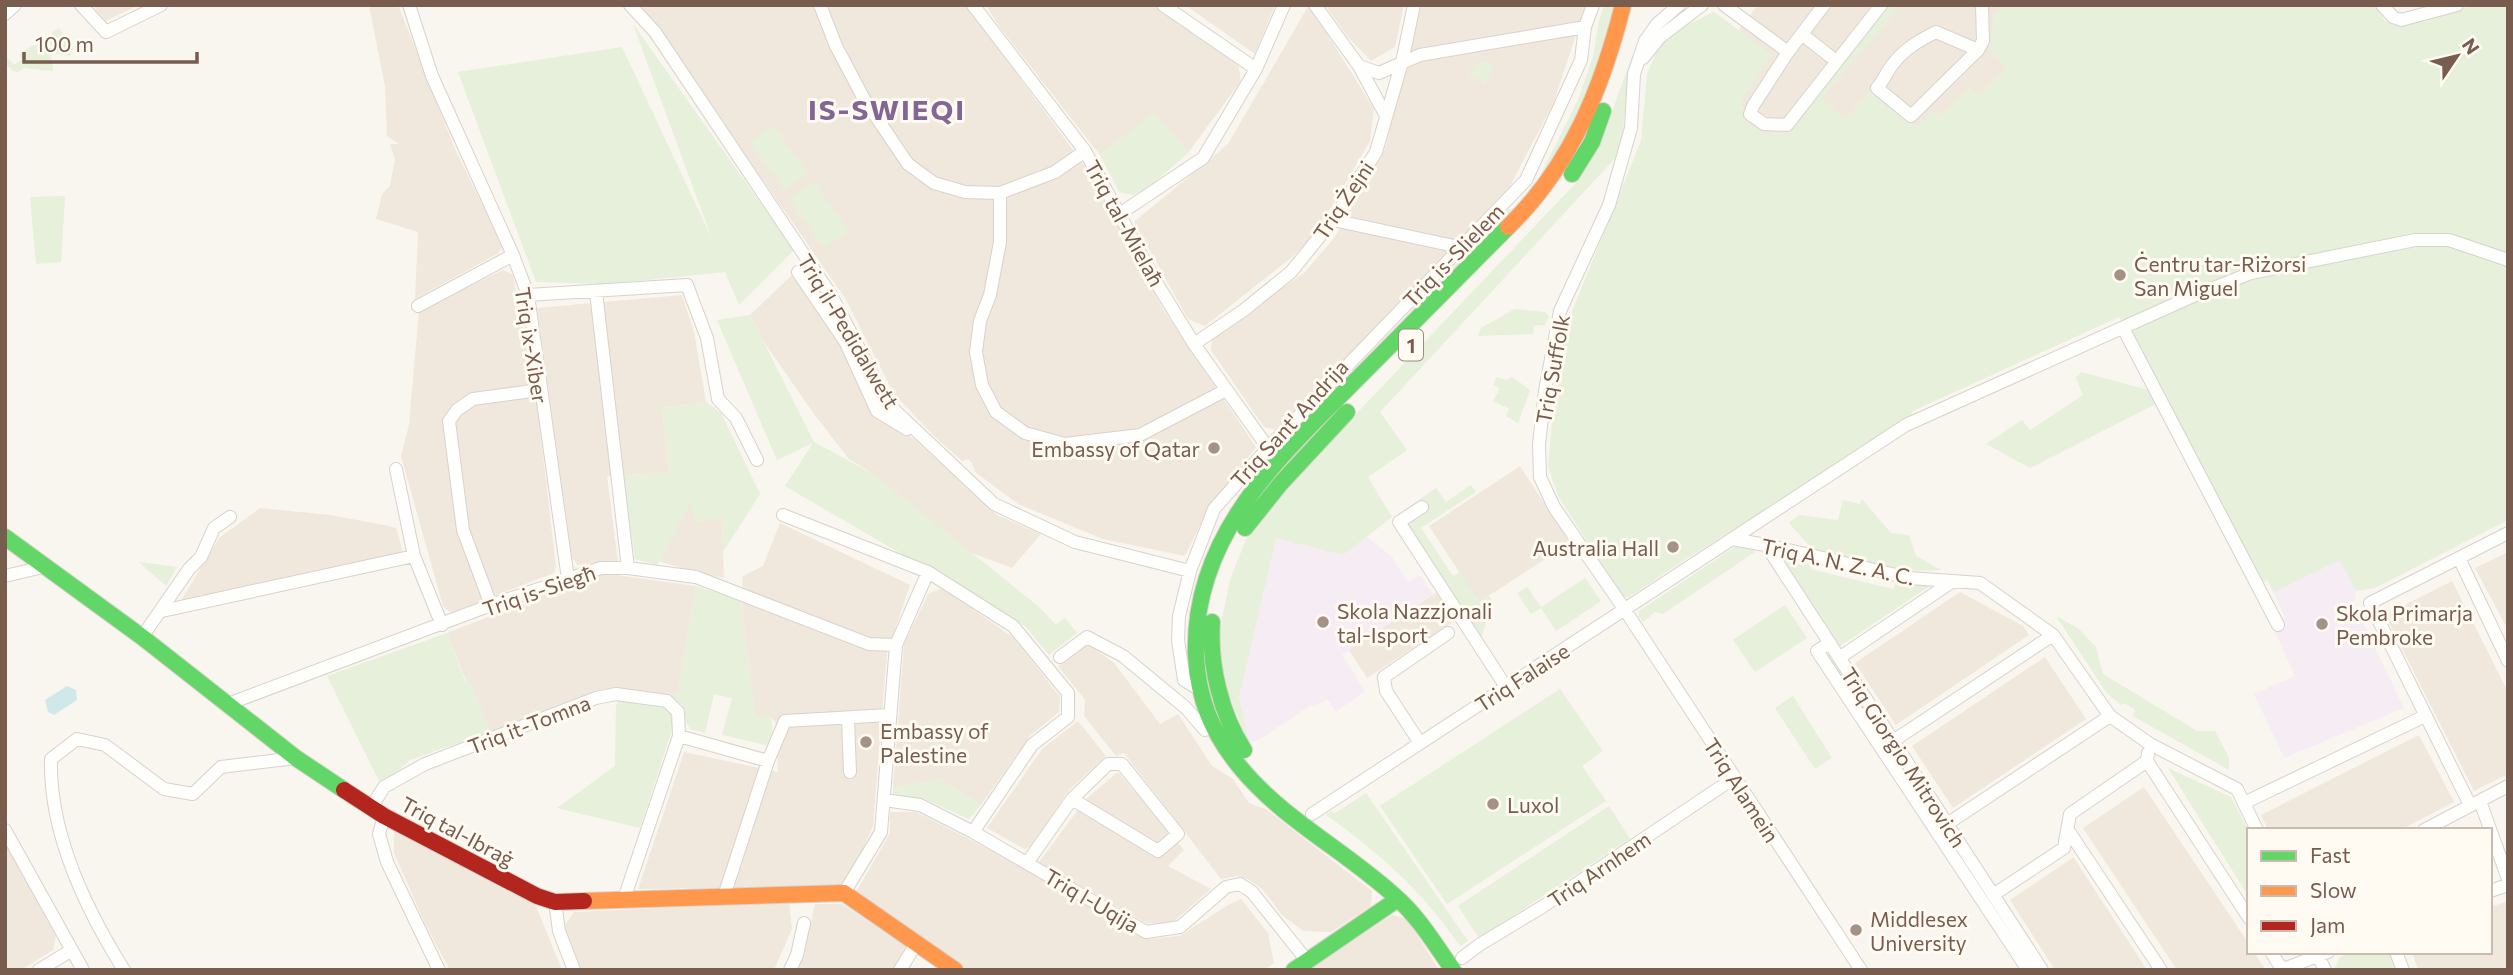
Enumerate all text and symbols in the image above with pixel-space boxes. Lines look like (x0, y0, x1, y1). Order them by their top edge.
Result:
scale bar (24, 21, 198, 65)
north arrow (2422, 21, 2492, 91)
text: 100 m (35, 31, 94, 56)
text: N (2458, 34, 2485, 58)
district label: IS-SWIEQI (808, 92, 966, 126)
street label: Triq tal-Mielaħ (1080, 156, 1170, 290)
street label: Triq Żejni (1308, 156, 1378, 244)
street label: Triq is-Slielem (1397, 198, 1509, 312)
street label: Triq il-Pedidalwett (793, 249, 905, 413)
place label: Ċentru tar-Riżorsi San Miguel (2134, 251, 2307, 300)
marker: Ċentru tar-Riżorsi San Miguel (2112, 267, 2128, 283)
street label: Triq ix-Xiber (510, 285, 554, 405)
street label: Triq Suffolk (1530, 312, 1574, 426)
road number: 1 (1399, 330, 1423, 360)
street label: Triq Sant' Andrija (1225, 354, 1353, 492)
place label: Embassy of Qatar (1031, 436, 1200, 461)
marker: Embassy of Qatar (1206, 440, 1222, 456)
street label: Triq A. N. Z. A. C. (1759, 533, 1917, 589)
place label: Australia Hall (1533, 535, 1659, 560)
marker: Australia Hall (1665, 539, 1681, 555)
street label: Triq is-Siegħ (479, 559, 599, 621)
place label: Skola Nazzjonali tal-Isport (1337, 598, 1492, 647)
place label: Skola Primarja Pembroke (2336, 600, 2473, 649)
marker: Skola Nazzjonali tal-Isport (1315, 614, 1331, 630)
marker: Skola Primarja Pembroke (2314, 616, 2330, 632)
street label: Triq Falaise (1470, 637, 1574, 717)
street label: Triq Giorgio Mitrovich (1836, 662, 1972, 852)
street label: Triq it-Tomna (464, 689, 594, 759)
place label: Embassy of Palestine (880, 718, 989, 767)
street label: Triq Alamein (1699, 733, 1785, 847)
marker: Embassy of Palestine (858, 734, 874, 750)
street label: Triq tal-Ibraġ (397, 791, 519, 871)
place label: Luxol (1507, 792, 1559, 817)
marker: Luxol (1485, 796, 1501, 812)
street label: Triq Arnhem (1543, 826, 1655, 912)
legend (2247, 828, 2492, 954)
text: Fast (2310, 842, 2351, 867)
street label: Triq l-Uqija (1040, 863, 1144, 937)
text: Slow (2310, 877, 2357, 902)
place label: Middlesex University (1870, 906, 1968, 955)
text: Jam (2310, 912, 2345, 937)
marker: Middlesex University (1848, 922, 1864, 938)

